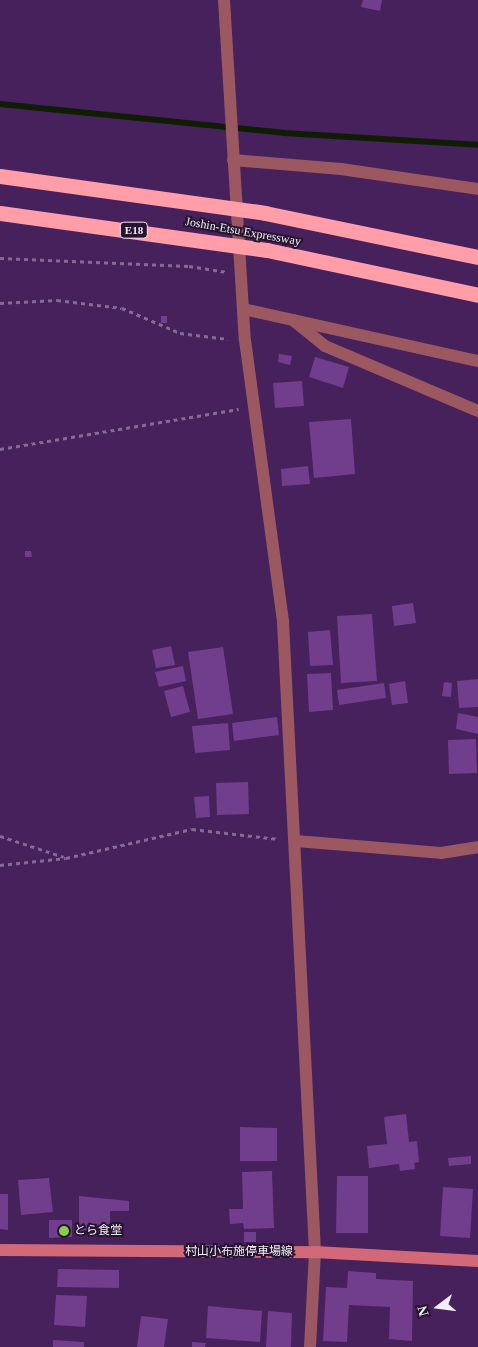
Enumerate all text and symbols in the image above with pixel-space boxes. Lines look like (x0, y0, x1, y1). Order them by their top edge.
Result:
street label: Joshin-Etsu Expressway (184, 215, 302, 249)
road number: E18 (119, 222, 149, 238)
place label: とら食堂 (74, 1224, 122, 1238)
marker: とら食堂 (58, 1225, 70, 1237)
street label: 村山小布施停車場線 (185, 1245, 293, 1259)
north arrow (413, 1282, 463, 1332)
text: N (414, 1304, 432, 1318)

